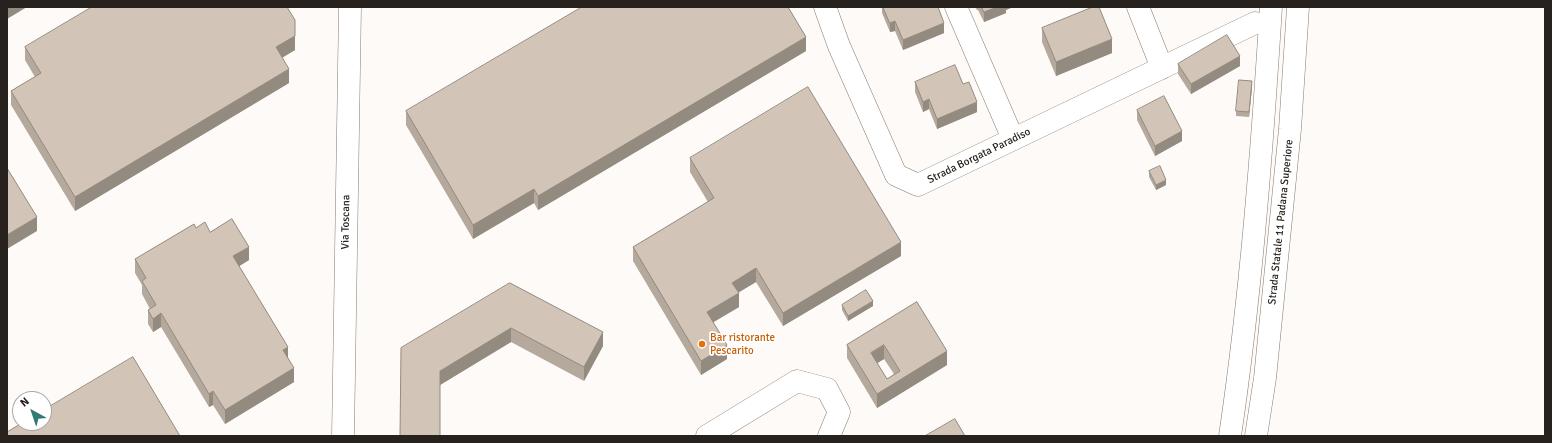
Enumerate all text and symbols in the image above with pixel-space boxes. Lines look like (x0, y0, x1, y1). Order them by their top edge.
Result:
street label: Strada Borgata Paradiso (925, 125, 1033, 187)
street label: Strada Statale 11 Padana Superiore (1266, 139, 1296, 305)
street label: Via Toscana (339, 195, 353, 249)
place label: Bar ristorante Pescarito (710, 331, 775, 357)
marker: Bar ristorante Pescarito (697, 339, 707, 349)
north arrow (12, 391, 52, 431)
text: N (17, 395, 32, 410)

